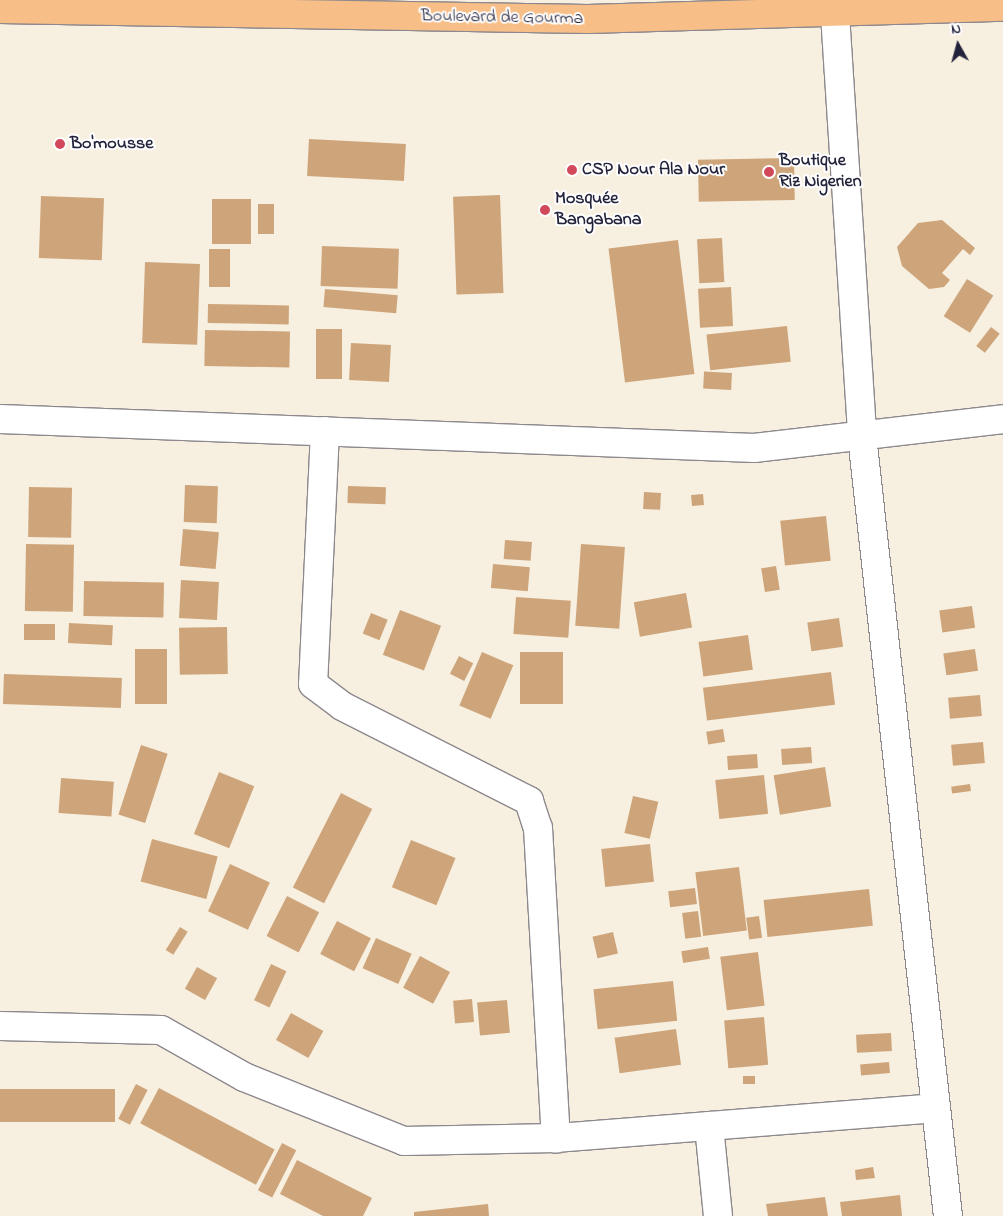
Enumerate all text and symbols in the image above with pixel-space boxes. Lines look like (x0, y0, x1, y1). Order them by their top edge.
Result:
street label: Boulevard de Gourma (421, 6, 583, 30)
text: N (950, 19, 962, 41)
north arrow (933, 20, 983, 70)
place label: Bo'mousse (70, 133, 153, 155)
marker: Bo'mousse (54, 138, 66, 150)
place label: Boutique Riz Nigerien (779, 151, 862, 193)
place label: CSP Nour Ala Nour (582, 159, 725, 181)
marker: CSP Nour Ala Nour (566, 164, 578, 176)
marker: Boutique Riz Nigerien (763, 166, 775, 178)
place label: Mosquée Bangabana (555, 189, 641, 232)
marker: Mosquée Bangabana (539, 204, 551, 216)

